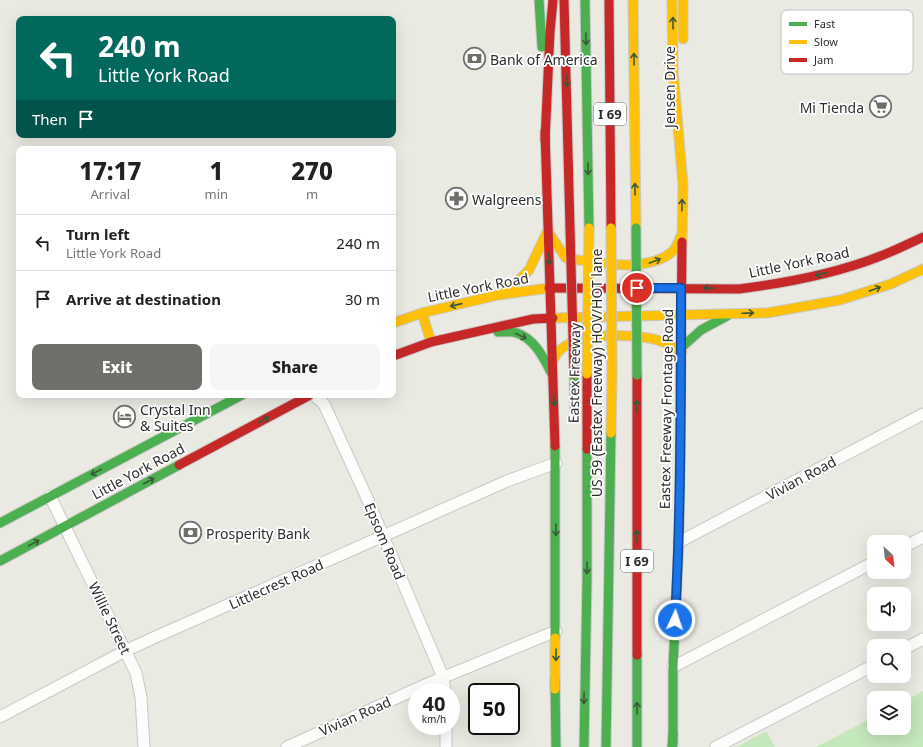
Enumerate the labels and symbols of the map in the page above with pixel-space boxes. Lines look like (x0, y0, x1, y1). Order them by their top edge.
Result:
legend (781, 10, 913, 74)
text: Fast (814, 16, 835, 31)
one-way arrow (669, 17, 677, 30)
one-way arrow (582, 32, 590, 45)
text: Slow (814, 34, 838, 49)
bank icon: Bank of America (461, 46, 487, 72)
street label: Jensen Drive (660, 46, 679, 130)
place label: Bank of America (490, 50, 598, 69)
text: Jam (813, 52, 833, 67)
one-way arrow (630, 53, 638, 66)
one-way arrow (563, 74, 570, 87)
supermarket icon: Mi Tienda (867, 94, 893, 120)
place label: Mi Tienda (800, 98, 864, 117)
road number: I 69 (594, 103, 626, 125)
one-way arrow (584, 162, 592, 175)
one-way arrow (631, 183, 639, 196)
pharmacy icon: Walgreens (443, 186, 469, 212)
place label: Walgreens (472, 190, 542, 209)
one-way arrow (678, 199, 686, 212)
street label: Little York Road (747, 242, 851, 282)
street label: US 59 (Eastex Freeway) HOV/HOT lane (587, 249, 606, 497)
one-way arrow (545, 252, 552, 265)
one-way arrow (649, 256, 661, 264)
street label: Little York Road (426, 268, 530, 306)
pin (620, 271, 654, 305)
one-way arrow (815, 271, 828, 278)
one-way arrow (703, 284, 716, 292)
one-way arrow (869, 285, 881, 293)
one-way arrow (450, 301, 463, 309)
street label: Eastex Freeway Frontage Road (655, 309, 677, 509)
one-way arrow (741, 310, 754, 317)
street label: Eastex Freeway (564, 322, 584, 423)
one-way arrow (515, 333, 527, 340)
one-way arrow (550, 393, 558, 406)
place label: Crystal Inn & Suites (140, 400, 211, 435)
one-way arrow (633, 400, 641, 413)
hotel icon: Crystal Inn & Suites (111, 404, 137, 430)
one-way arrow (257, 416, 269, 423)
street label: Little York Road (88, 439, 188, 503)
street label: Vivian Road (763, 452, 839, 504)
one-way arrow (90, 469, 102, 476)
one-way arrow (143, 477, 155, 485)
street label: Epsom Road (360, 500, 410, 582)
bank icon: Prosperity Bank (178, 520, 204, 546)
one-way arrow (552, 523, 560, 536)
place label: Prosperity Bank (206, 524, 310, 543)
one-way arrow (633, 530, 641, 543)
north arrow (867, 535, 911, 579)
one-way arrow (28, 538, 40, 546)
road number: I 69 (621, 550, 653, 572)
street label: Littlecrest Road (226, 555, 326, 613)
one-way arrow (583, 561, 591, 574)
street label: Willie Street (84, 579, 136, 657)
position arrow (654, 599, 696, 641)
one-way arrow (552, 648, 559, 661)
speed limit sign: 50 (468, 683, 520, 735)
one-way arrow (580, 691, 588, 704)
street label: Vivian Road (316, 692, 394, 740)
one-way arrow (633, 702, 641, 715)

